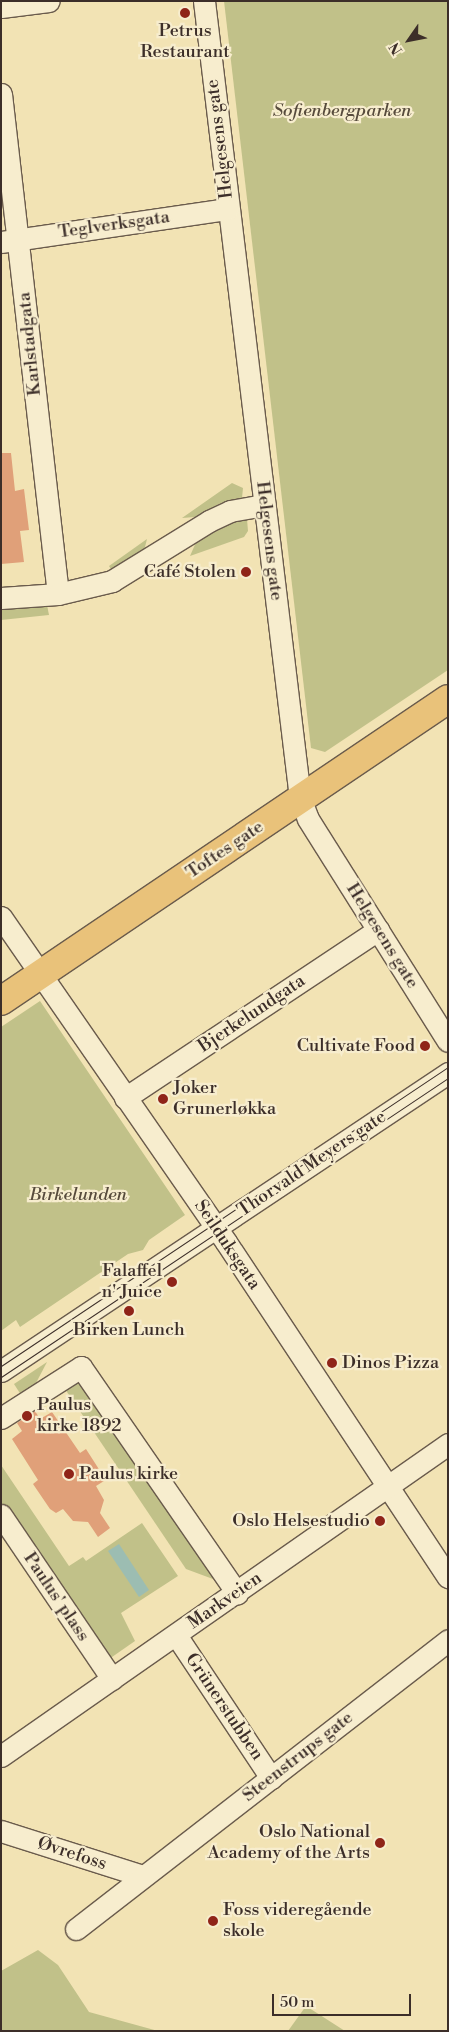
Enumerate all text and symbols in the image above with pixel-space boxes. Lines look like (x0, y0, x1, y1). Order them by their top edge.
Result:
marker: Petrus Restaurant (179, 7, 191, 19)
north arrow (384, 15, 434, 65)
place label: Petrus Restaurant (140, 21, 230, 64)
text: N (386, 39, 407, 58)
street label: Helgesens gate (202, 78, 238, 200)
park label: Sofienbergparken (273, 100, 411, 122)
street label: Teglverksgata (57, 206, 171, 244)
street label: Karlstadgata (14, 291, 46, 397)
street label: Helgesens gate (251, 480, 287, 602)
place label: Café Stolen (144, 561, 236, 583)
marker: Café Stolen (240, 566, 252, 578)
street label: Toftes gate (182, 816, 268, 884)
street label: Helgesens gate (341, 879, 423, 993)
street label: Bjerkelundgata (194, 970, 310, 1058)
place label: Cultivate Food (297, 1035, 415, 1057)
marker: Cultivate Food (419, 1040, 431, 1052)
place label: Joker Grunerløkka (173, 1078, 276, 1120)
marker: Joker Grunerløkka (157, 1093, 169, 1105)
street label: Thorvald Meyers gate (234, 1106, 390, 1222)
park label: Birkelunden (29, 1184, 127, 1206)
street label: Seilduksgata (189, 1196, 265, 1294)
place label: Falaffel n' Juice (101, 1261, 162, 1304)
marker: Falaffel n' Juice (166, 1276, 178, 1288)
marker: Birken Lunch (123, 1305, 135, 1317)
place label: Birken Lunch (73, 1319, 185, 1341)
place label: Dinos Pizza (342, 1352, 439, 1374)
marker: Dinos Pizza (326, 1357, 338, 1369)
place label: Paulus kirke 1892 (37, 1395, 122, 1438)
marker: Paulus kirke 1892 (21, 1410, 33, 1422)
place label: Paulus kirke (79, 1463, 178, 1485)
marker: Paulus kirke (63, 1468, 75, 1480)
place label: Oslo Helsestudio (232, 1510, 370, 1532)
marker: Oslo Helsestudio (374, 1515, 386, 1527)
street label: Paulus' plass (18, 1548, 94, 1646)
street label: Markveien (184, 1568, 266, 1634)
street label: Grünerstubben (180, 1649, 268, 1765)
street label: Steenstrups gate (238, 1707, 358, 1807)
place label: Oslo National Academy of the Arts (208, 1822, 370, 1865)
street label: Øvrefoss (35, 1833, 109, 1875)
marker: Oslo National Academy of the Arts (374, 1837, 386, 1849)
place label: Foss videregående skole (223, 1900, 372, 1942)
marker: Foss videregående skole (207, 1915, 219, 1927)
scale bar (274, 1984, 413, 2016)
text: 50 m (280, 1993, 314, 2012)

